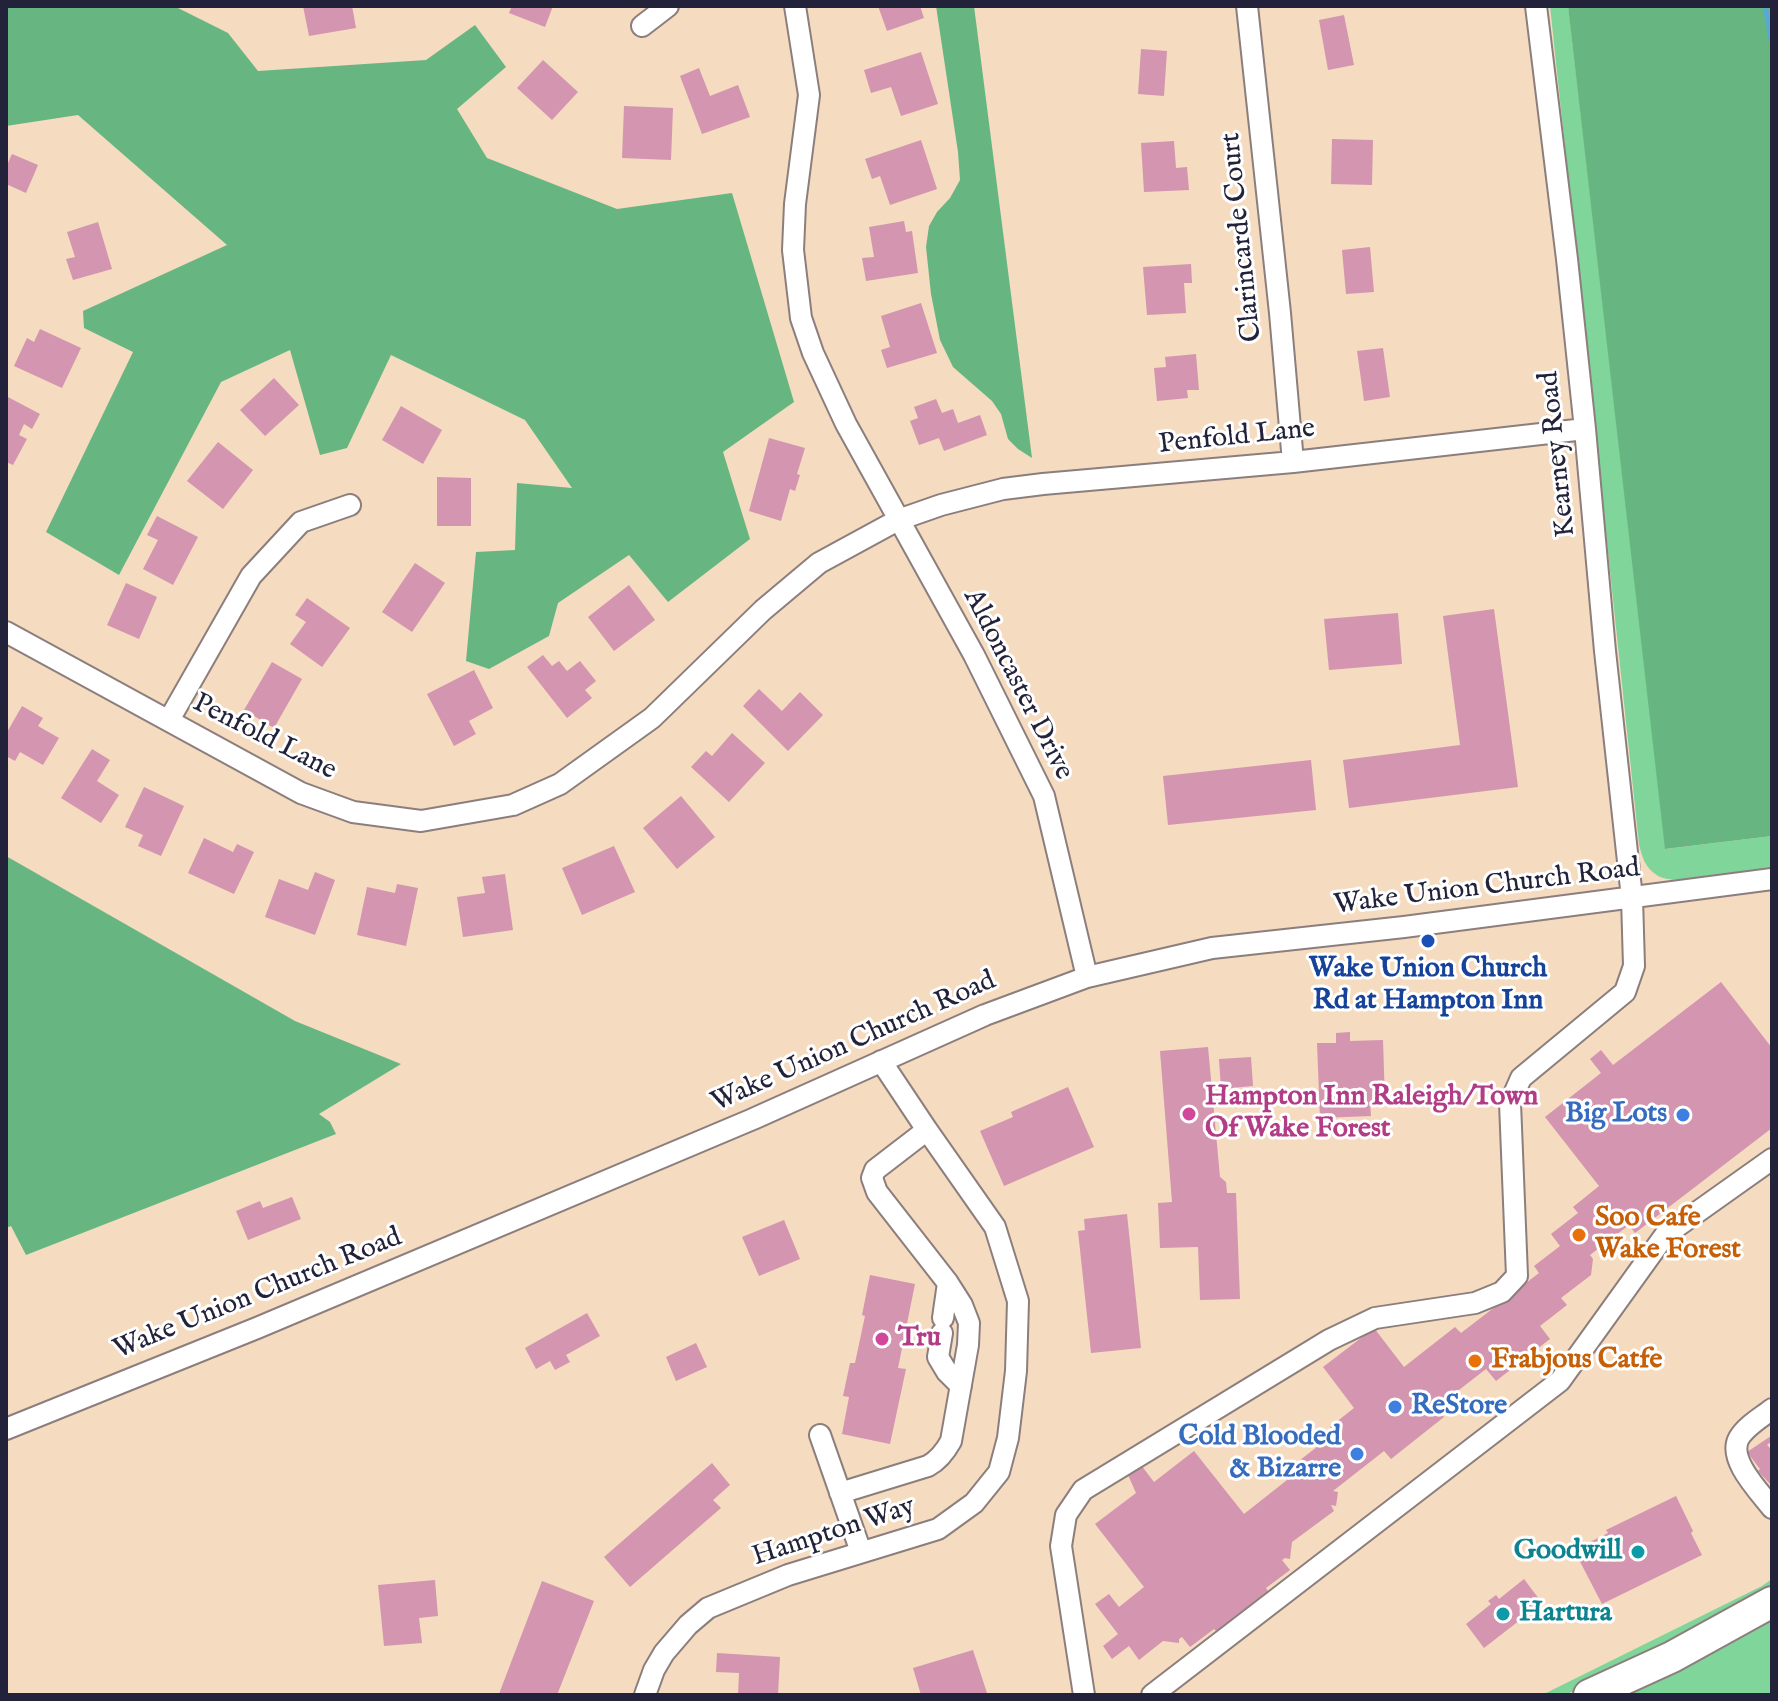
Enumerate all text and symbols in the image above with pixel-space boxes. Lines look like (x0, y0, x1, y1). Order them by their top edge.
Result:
street label: Clarincarde Court (1215, 131, 1271, 343)
street label: Kearney Road (1534, 369, 1584, 539)
street label: Penfold Lane (1157, 413, 1317, 463)
street label: Aldoncaster Drive (955, 584, 1079, 786)
street label: Penfold Lane (186, 687, 342, 789)
street label: Wake Union Church Road (1332, 853, 1642, 923)
marker: Wake Union Church Rd at Hampton Inn (1419, 932, 1437, 950)
place label: Wake Union Church Rd at Hampton Inn (1309, 953, 1547, 1019)
street label: Wake Union Church Road (707, 965, 1001, 1121)
place label: Hampton Inn Raleigh/Town Of Wake Forest (1205, 1081, 1538, 1147)
place label: Big Lots (1565, 1098, 1667, 1132)
marker: Hampton Inn Raleigh/Town Of Wake Forest (1180, 1105, 1198, 1123)
marker: Big Lots (1674, 1106, 1692, 1124)
place label: Soo Cafe Wake Forest (1595, 1202, 1741, 1268)
street label: Wake Union Church Road (109, 1222, 407, 1368)
marker: Soo Cafe Wake Forest (1570, 1226, 1588, 1244)
place label: Tru (898, 1322, 941, 1356)
marker: Tru (873, 1330, 891, 1348)
place label: Frabjous Catfe (1491, 1344, 1662, 1378)
marker: Frabjous Catfe (1466, 1352, 1484, 1370)
place label: ReStore (1411, 1390, 1507, 1424)
marker: ReStore (1386, 1398, 1404, 1416)
place label: Cold Blooded & Bizarre (1178, 1421, 1341, 1487)
marker: Cold Blooded & Bizarre (1348, 1445, 1366, 1463)
street label: Hampton Way (748, 1491, 920, 1575)
place label: Goodwill (1514, 1535, 1622, 1569)
marker: Goodwill (1629, 1543, 1647, 1561)
place label: Hartura (1519, 1597, 1612, 1631)
marker: Hartura (1494, 1605, 1512, 1623)

